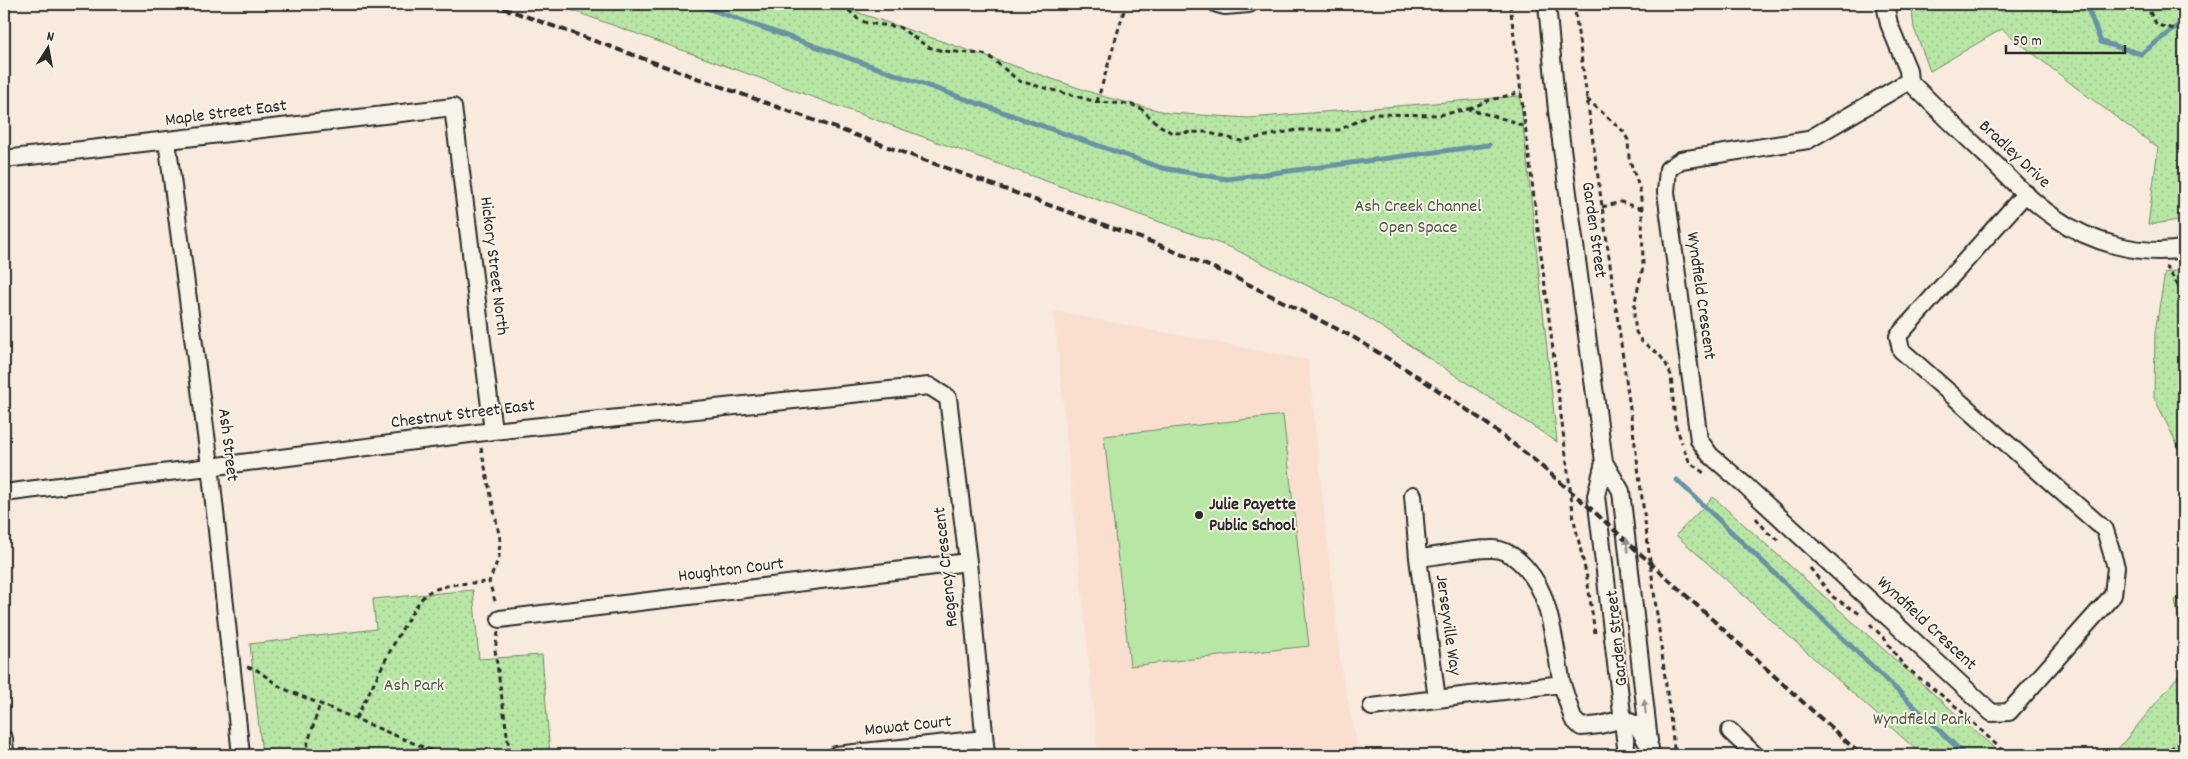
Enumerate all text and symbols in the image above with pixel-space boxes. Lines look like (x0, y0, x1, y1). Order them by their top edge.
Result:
north arrow (22, 22, 72, 72)
scale bar (2006, 22, 2124, 54)
text: N (45, 27, 55, 48)
text: 50 m (2013, 31, 2042, 53)
street label: Maple Street East (164, 94, 289, 134)
street label: Bradley Drive (1972, 115, 2056, 195)
street label: Garden Street (1574, 180, 1612, 280)
street label: Hickory Street North (472, 195, 514, 337)
park label: Ash Creek Channel Open Space (1354, 195, 1482, 241)
street label: Wyndfield Crescent (1679, 231, 1721, 362)
street label: Chestnut Street East (390, 394, 537, 436)
street label: Ash Street (210, 407, 244, 483)
place label: Julie Payette Public School (1209, 493, 1296, 539)
street label: Regency Crescent (928, 505, 966, 628)
marker: Julie Payette Public School (1193, 509, 1205, 521)
one-way arrow (1623, 537, 1631, 553)
street label: Houghton Court (677, 552, 786, 590)
street label: Wyndfield Crescent (1870, 571, 1982, 677)
street label: Jerseyville Way (1428, 573, 1467, 678)
street label: Garden Street (1600, 588, 1635, 687)
park label: Ash Park (384, 674, 444, 699)
one-way arrow (1641, 698, 1649, 714)
park label: Wyndfield Park (1873, 708, 1971, 733)
street label: Mowat Court (863, 710, 953, 744)

